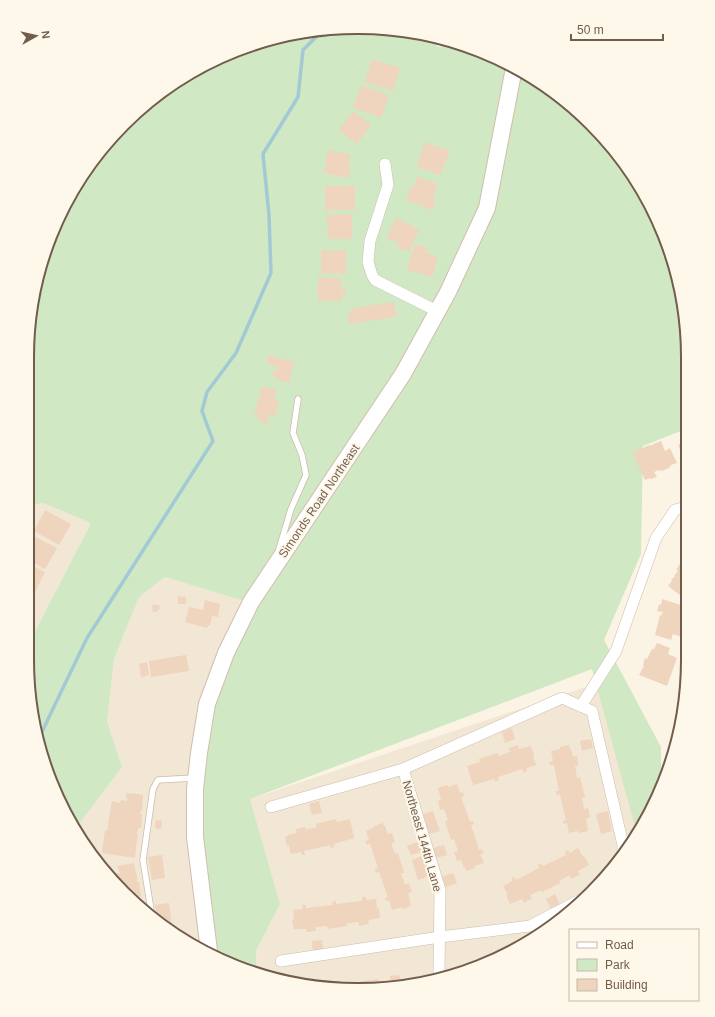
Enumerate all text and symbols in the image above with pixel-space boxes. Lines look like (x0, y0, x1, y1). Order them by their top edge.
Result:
north arrow (16, 16, 56, 56)
scale bar (571, 16, 663, 42)
text: 50 m (577, 23, 604, 37)
text: N (39, 30, 52, 39)
street label: Simonds Road Northeast (276, 441, 363, 560)
street label: Northeast 144th Lane (399, 779, 445, 894)
legend (569, 929, 699, 1001)
text: Road (605, 938, 634, 952)
text: Park (605, 958, 631, 972)
text: Building (605, 978, 648, 992)

